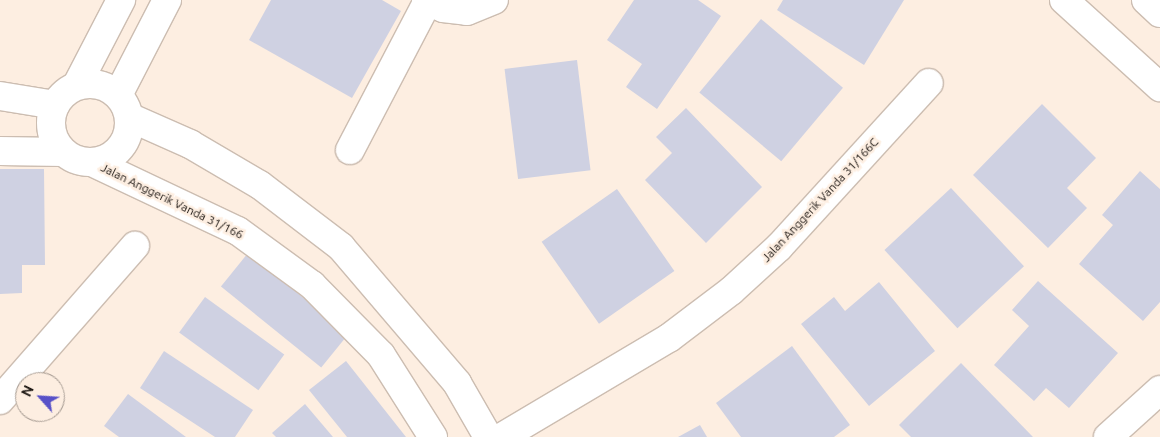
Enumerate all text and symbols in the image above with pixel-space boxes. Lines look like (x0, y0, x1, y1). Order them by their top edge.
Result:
street label: Jalan Anggerik Vanda 31/166C (759, 135, 881, 265)
street label: Jalan Anggerik Vanda 31/166 (98, 160, 246, 242)
north arrow (15, 372, 65, 422)
text: N (18, 383, 37, 399)

